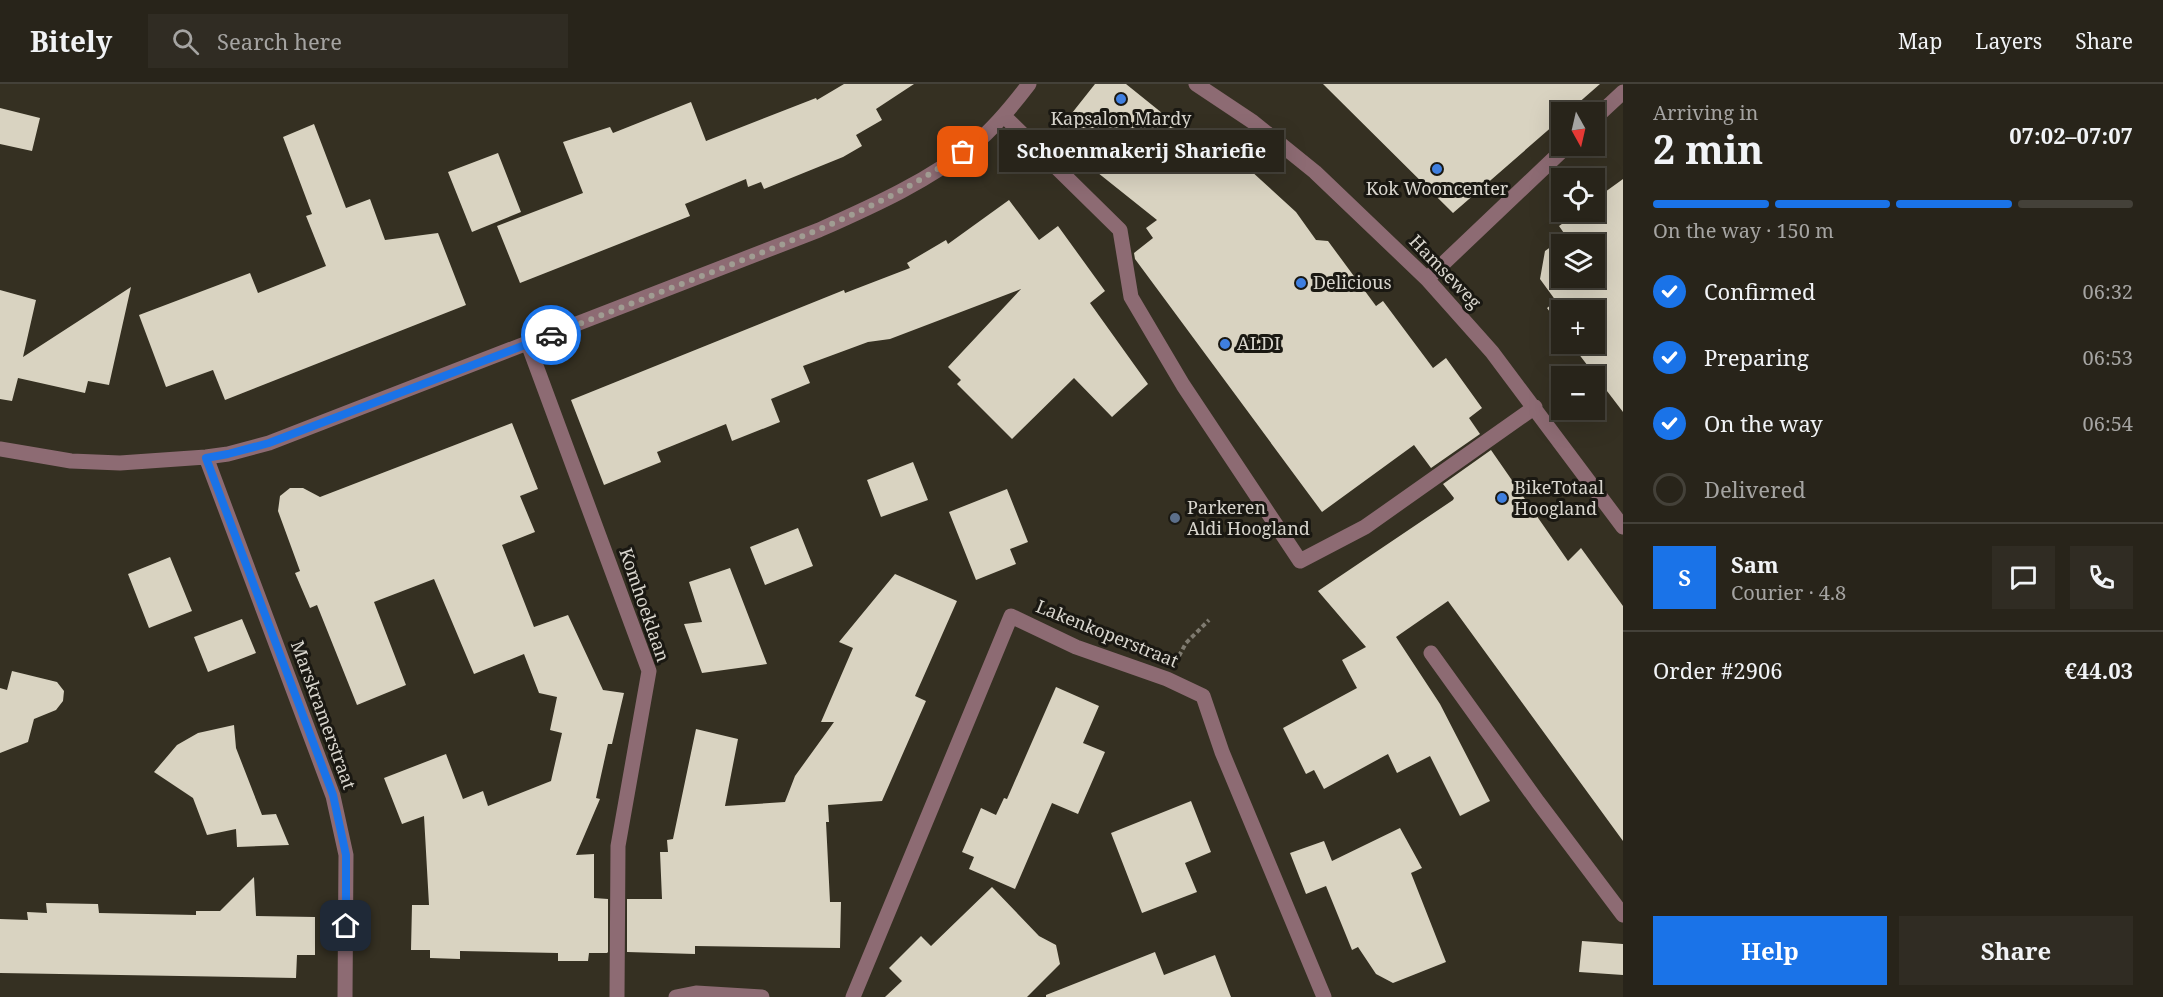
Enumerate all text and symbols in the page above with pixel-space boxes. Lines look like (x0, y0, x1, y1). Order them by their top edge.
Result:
search box (148, 14, 568, 68)
text: Bitely (30, 22, 112, 60)
icon: search (169, 25, 202, 58)
text: Search here (217, 26, 342, 56)
text: Map (1898, 27, 1942, 55)
text: Layers (1975, 27, 2042, 55)
text: Share (2075, 27, 2133, 55)
marker: Kapsalon Mardy (1114, 92, 1128, 106)
text: Arriving in (1653, 99, 1758, 126)
north arrow (1551, 102, 1605, 156)
map controls (1551, 102, 1605, 420)
place label: Kapsalon Mardy (1050, 106, 1192, 130)
text: 07:02–07:07 (2009, 120, 2133, 150)
text: 2 min (1653, 122, 1763, 175)
pin (937, 126, 988, 177)
callout: Schoenmakerij Shariefie (999, 131, 1284, 173)
icon: bag (946, 135, 979, 168)
text: Schoenmakerij Shariefie (1017, 137, 1266, 164)
marker: Kok Wooncenter (1430, 162, 1444, 176)
button: locate (1551, 168, 1605, 222)
place label: Kok Wooncenter (1366, 176, 1509, 200)
text: On the way · 150 m (1653, 217, 1834, 244)
street label: Hamseweg (1404, 229, 1487, 314)
button: layers (1551, 234, 1605, 288)
place label: Delicious (1313, 270, 1392, 294)
icon: check (1653, 275, 1686, 308)
marker: Delicious (1294, 276, 1308, 290)
text: Confirmed (1704, 276, 1815, 306)
text: 06:32 (2083, 278, 2133, 305)
button: + (1551, 300, 1605, 354)
courier (521, 305, 581, 365)
icon: car (535, 319, 568, 352)
place label: ALDI (1237, 331, 1281, 355)
marker: ALDI (1218, 337, 1232, 351)
icon: check (1653, 341, 1686, 374)
text: Preparing (1704, 342, 1809, 372)
text: 06:53 (2083, 344, 2133, 371)
button: − (1551, 366, 1605, 420)
icon: check (1653, 407, 1686, 440)
text: On the way (1704, 408, 1823, 438)
text: 06:54 (2083, 410, 2133, 437)
text: Delivered (1704, 474, 1806, 504)
place label: BikeTotaal Hoogland (1514, 475, 1604, 520)
marker: BikeTotaal Hoogland (1495, 491, 1509, 505)
place label: Parkeren Aldi Hoogland (1187, 495, 1310, 540)
marker: Parkeren Aldi Hoogland (1168, 511, 1182, 525)
street label: Komhoeklaan (614, 544, 676, 665)
button: chat (1992, 546, 2055, 609)
button: phone (2070, 546, 2133, 609)
text: Sam (1731, 549, 1779, 579)
text: S (1678, 562, 1691, 592)
text: Courier · 4.8 (1731, 579, 1846, 606)
street label: Lakenkoperstraat (1033, 594, 1182, 673)
street label: Marskramerstraat (286, 637, 362, 792)
text: Order #2906 (1653, 655, 1783, 685)
text: €44.03 (2065, 655, 2133, 685)
pin (320, 900, 371, 951)
icon: home (329, 909, 362, 942)
button: Help (1653, 916, 1887, 985)
button: Share (1899, 916, 2133, 985)

